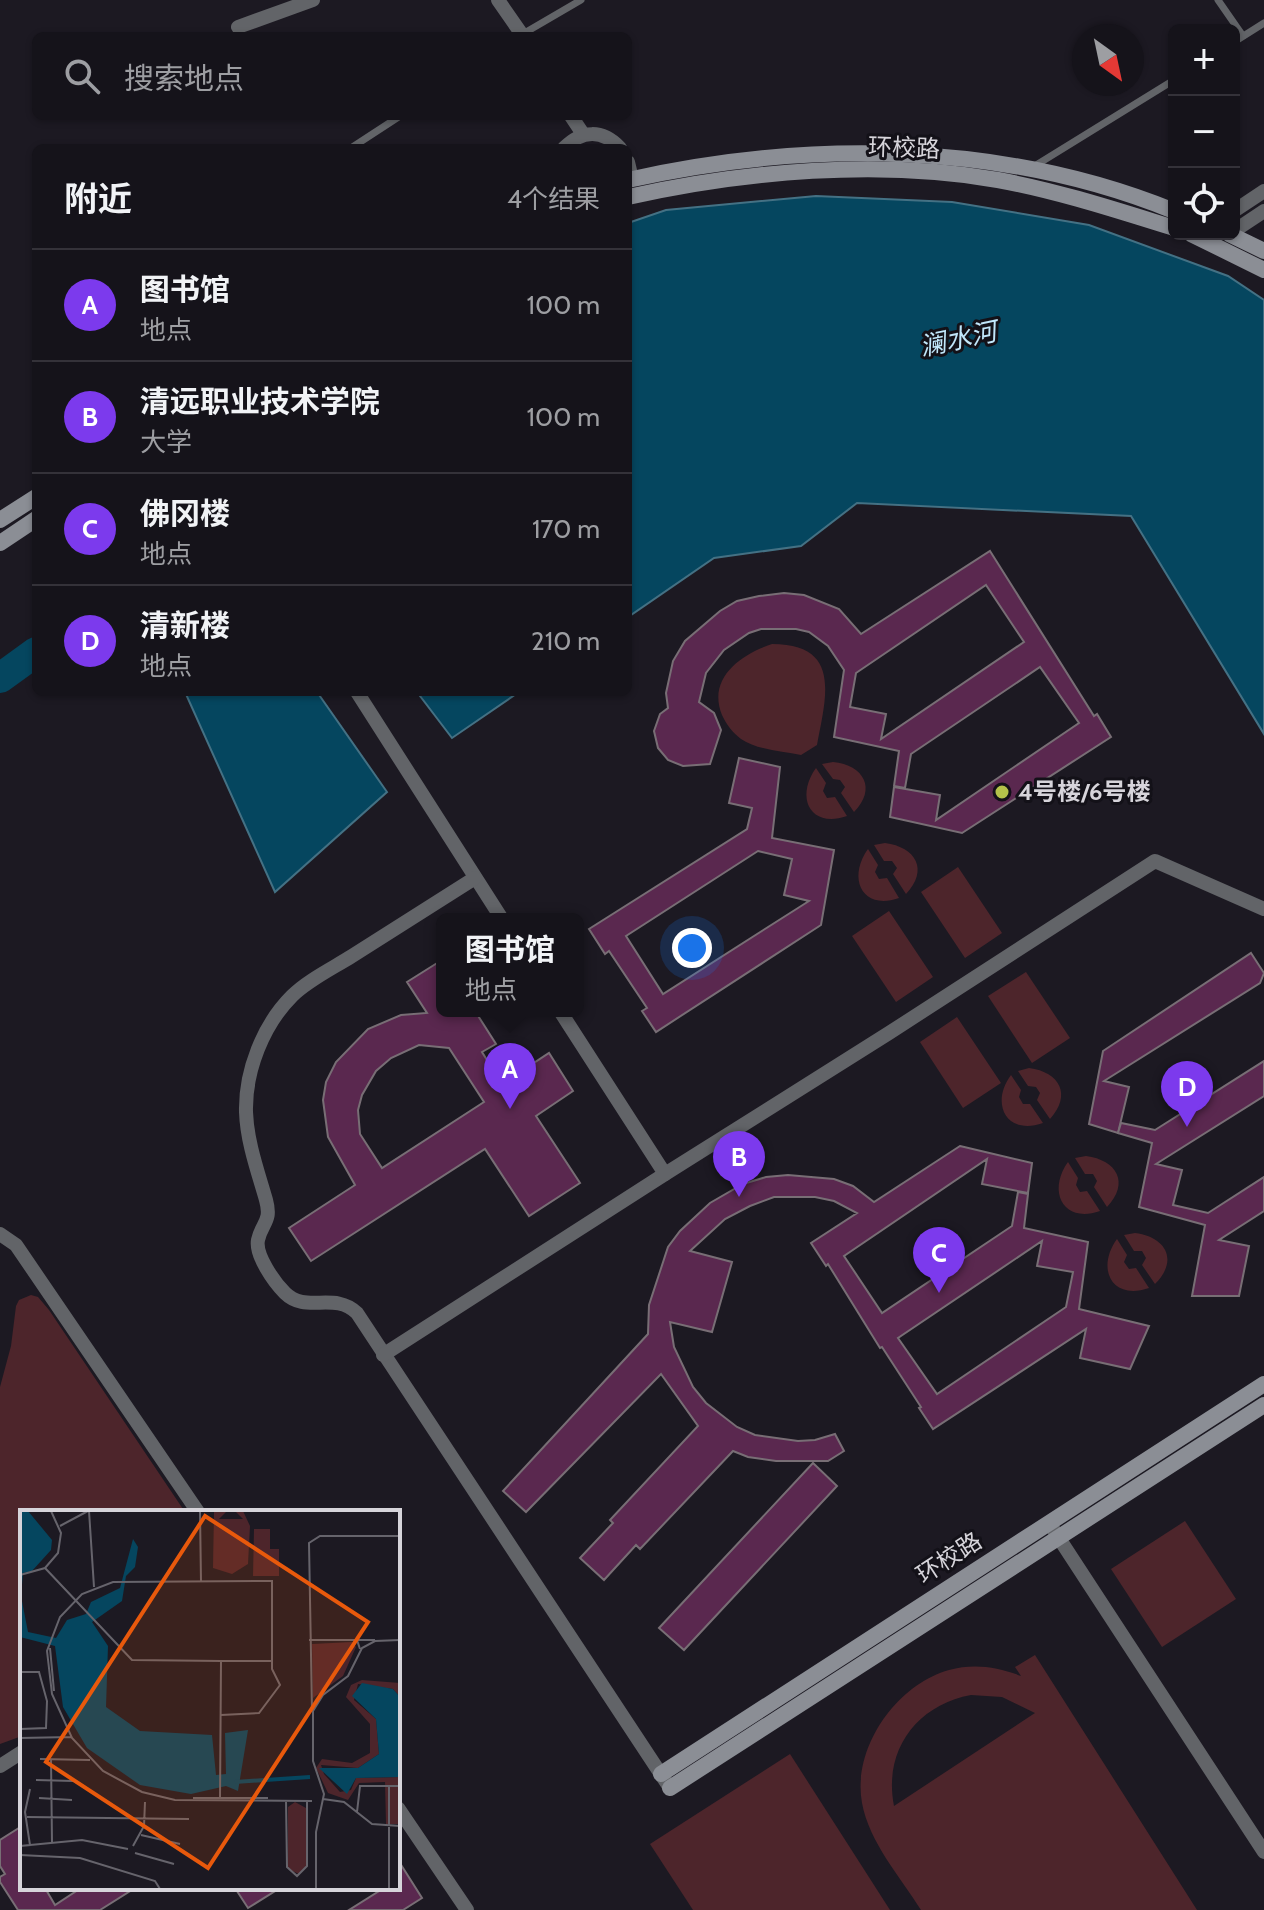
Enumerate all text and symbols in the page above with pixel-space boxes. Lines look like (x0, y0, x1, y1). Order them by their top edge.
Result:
north arrow (1072, 24, 1144, 96)
map controls (1168, 24, 1240, 240)
button: + (1168, 24, 1240, 96)
search box (32, 32, 632, 120)
icon: search (60, 54, 104, 98)
text: 搜索地点 (124, 60, 244, 97)
button: − (1168, 96, 1240, 168)
street label: 环校路 (868, 132, 941, 163)
button: locate (1168, 168, 1240, 240)
text: 附近 (64, 178, 132, 220)
text: 4个结果 (507, 183, 600, 215)
text: 图书馆 (140, 271, 230, 308)
text: A (82, 289, 98, 321)
text: 100 m (527, 289, 600, 321)
text: 地点 (140, 314, 192, 346)
water label: 澜水河 (917, 314, 1004, 363)
text: 清远职业技术学院 (140, 383, 380, 420)
text: B (82, 401, 98, 433)
text: 100 m (527, 401, 600, 433)
text: 大学 (140, 426, 192, 458)
text: 佛冈楼 (140, 495, 230, 532)
text: C (82, 513, 98, 545)
text: 170 m (532, 513, 600, 545)
text: 地点 (140, 538, 192, 570)
text: 清新楼 (140, 607, 230, 644)
text: D (81, 625, 99, 657)
text: 210 m (531, 625, 600, 657)
text: 地点 (140, 650, 192, 682)
place label: 4号楼/6号楼 (1018, 777, 1150, 806)
marker: 4号楼/6号楼 (993, 783, 1011, 801)
popup (436, 913, 584, 1017)
your location (672, 928, 712, 968)
text: 图书馆 (465, 931, 555, 968)
text: 地点 (465, 974, 517, 1006)
pin: A (484, 1043, 536, 1109)
pin: D (1161, 1061, 1213, 1127)
pin: B (713, 1131, 765, 1197)
pin: C (913, 1227, 965, 1293)
inset map (20, 1510, 400, 1890)
street label: 环校路 (911, 1526, 987, 1589)

